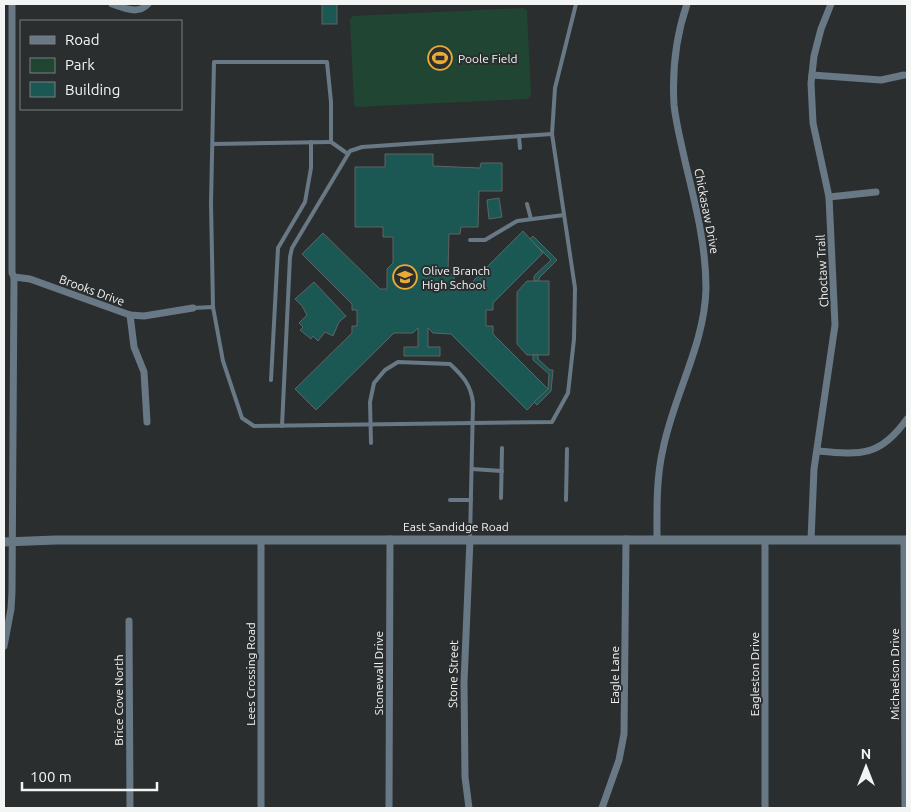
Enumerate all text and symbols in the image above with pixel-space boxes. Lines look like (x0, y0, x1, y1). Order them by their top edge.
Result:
legend (20, 20, 182, 110)
text: Road (65, 31, 100, 48)
sports icon: Poole Field (427, 45, 453, 71)
place label: Poole Field (458, 52, 518, 65)
text: Park (65, 56, 95, 73)
text: Building (65, 81, 120, 98)
street label: Chickasaw Drive (692, 167, 722, 255)
street label: Choctaw Trail (814, 234, 830, 308)
school or university icon: Olive Branch High School (392, 264, 418, 290)
place label: Olive Branch High School (422, 264, 490, 291)
street label: Brooks Drive (58, 272, 126, 308)
street label: East Sandidge Road (403, 520, 509, 533)
street label: Lees Crossing Road (244, 622, 257, 726)
street label: Michaelson Drive (888, 628, 901, 720)
street label: Stonewall Drive (372, 631, 385, 715)
street label: Eagleston Drive (748, 632, 761, 716)
street label: Stone Street (446, 640, 460, 708)
street label: Eagle Lane (608, 646, 621, 704)
street label: Brice Cove North (112, 654, 125, 746)
north arrow (841, 742, 891, 792)
text: N (861, 746, 871, 762)
scale bar (22, 760, 158, 792)
text: 100 m (30, 768, 72, 785)

